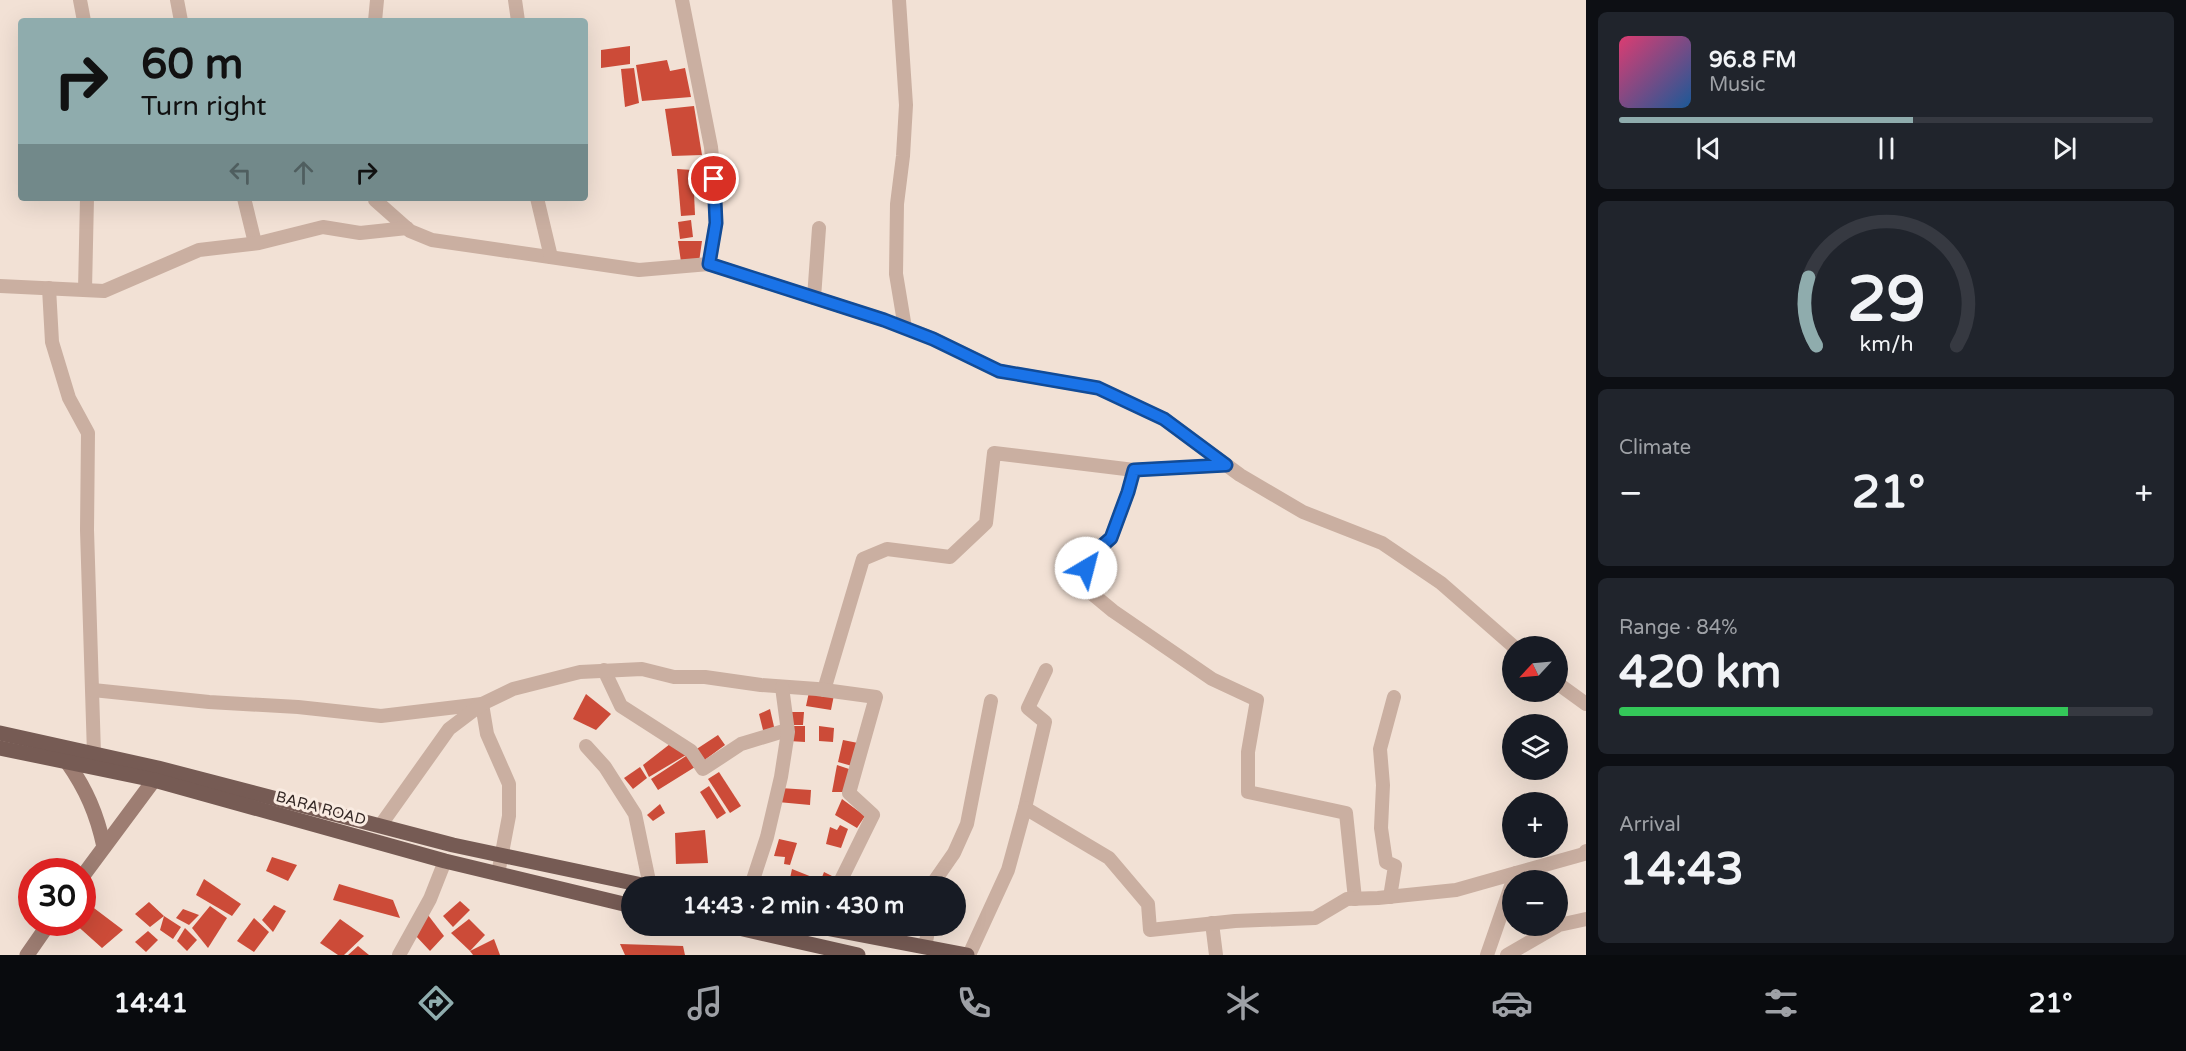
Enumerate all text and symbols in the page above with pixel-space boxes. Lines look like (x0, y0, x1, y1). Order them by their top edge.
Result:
text: 60 m (141, 39, 243, 90)
icon: right (42, 42, 120, 120)
text: 96.8 FM (1709, 47, 1796, 73)
text: Music (1709, 73, 1765, 97)
text: Turn right (141, 90, 267, 123)
icon: previous (1692, 132, 1725, 165)
icon: pause (1870, 132, 1903, 165)
icon: next (2048, 132, 2081, 165)
pin (688, 153, 739, 204)
icon: left (224, 156, 257, 189)
icon: ahead (287, 156, 320, 189)
icon: right (350, 156, 383, 189)
icon: arrive (697, 162, 730, 195)
text: 29 (1847, 263, 1925, 338)
text: km/h (1859, 331, 1913, 357)
text: Climate (1619, 436, 1691, 460)
text: 21° (1852, 466, 1925, 520)
text: − (1619, 474, 1643, 513)
text: + (2134, 474, 2153, 513)
position arrow (1054, 536, 1118, 600)
text: Range · 84% (1619, 616, 1738, 640)
north arrow (1502, 636, 1568, 702)
map controls (1502, 636, 1568, 936)
text: 420 km (1619, 646, 1781, 700)
button: layers (1502, 714, 1568, 780)
street label: BARA ROAD (274, 787, 368, 829)
button: + (1502, 792, 1568, 858)
text: Arrival (1619, 813, 1681, 837)
text: 14:43 (1619, 843, 1744, 897)
speed limit sign: 30 (18, 858, 96, 936)
button: − (1502, 870, 1568, 936)
text: 14:43 · 2 min · 430 m (683, 893, 904, 919)
icon: directions (415, 982, 457, 1024)
icon: music (684, 982, 726, 1024)
icon: phone (953, 982, 995, 1024)
icon: climate (1222, 982, 1264, 1024)
icon: car (1491, 982, 1533, 1024)
icon: filters (1760, 982, 1802, 1024)
text: 14:41 (113, 987, 188, 1020)
text: 21° (2028, 987, 2073, 1020)

